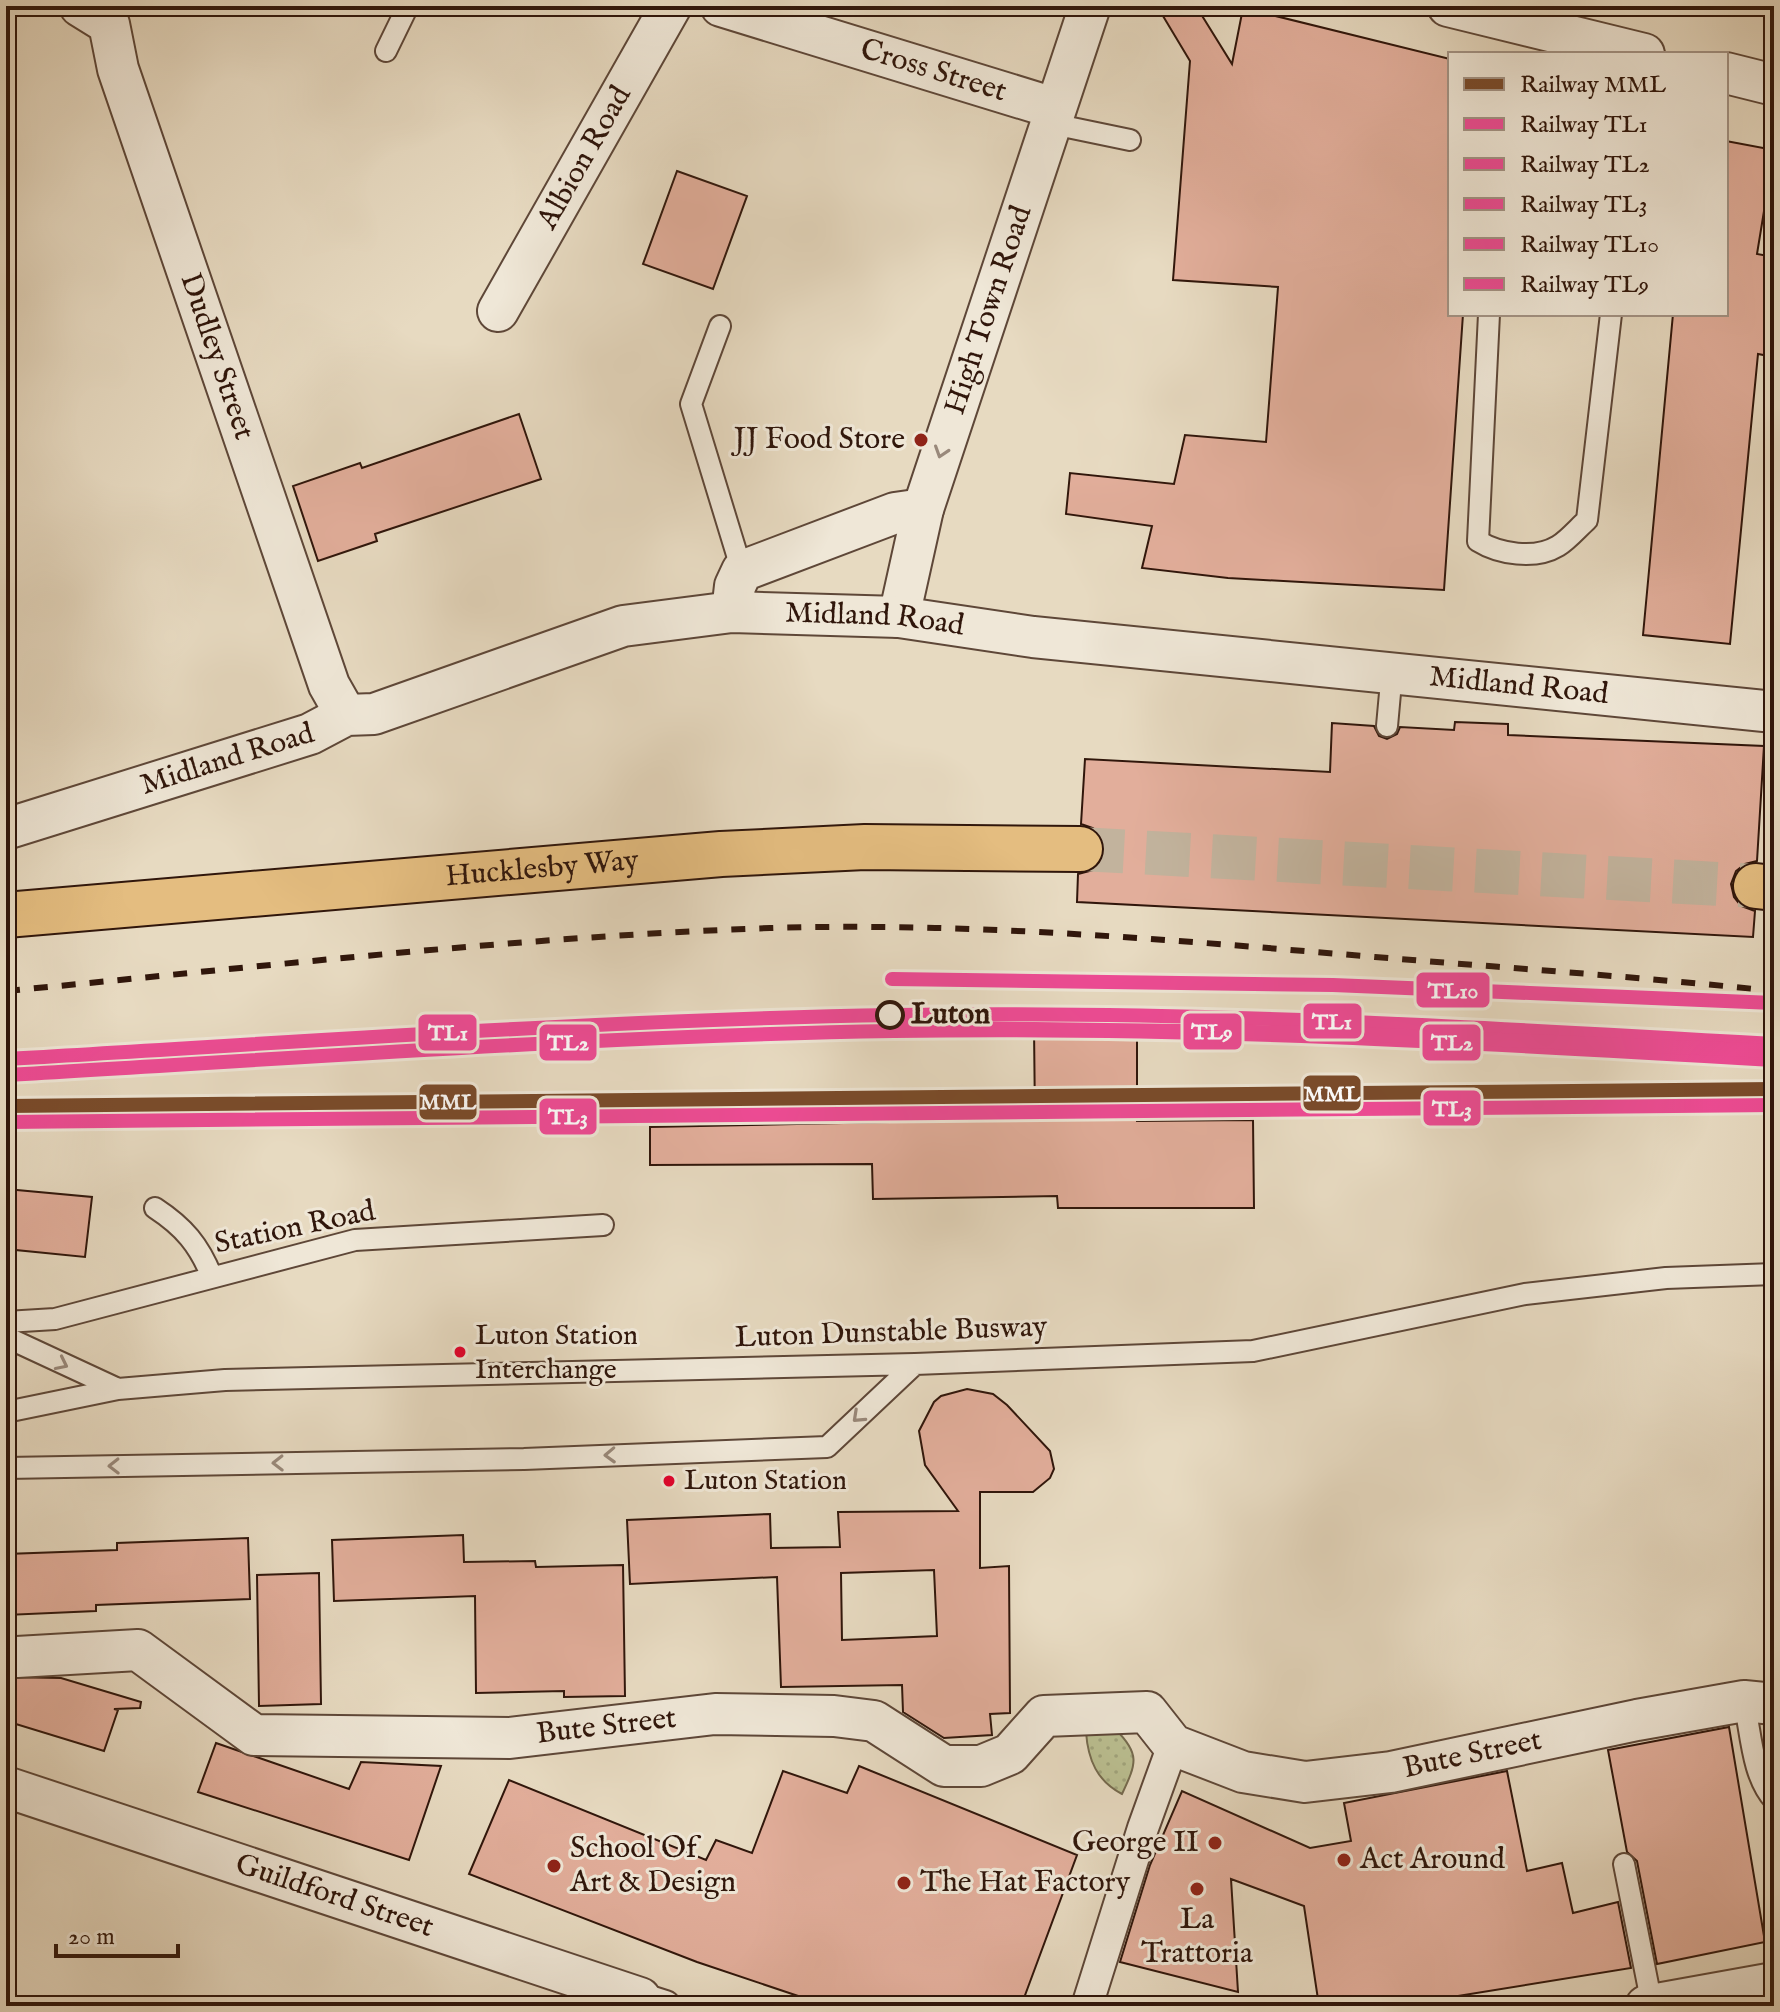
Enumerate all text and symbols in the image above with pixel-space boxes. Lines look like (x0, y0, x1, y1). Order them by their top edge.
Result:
street label: Cross Street (856, 31, 1011, 111)
legend (1448, 52, 1728, 316)
text: Railway MML (1520, 70, 1667, 101)
street label: Albion Road (529, 79, 641, 237)
text: Railway TL1 (1520, 110, 1647, 141)
text: Railway TL2 (1520, 150, 1650, 181)
text: Railway TL3 (1520, 190, 1647, 221)
street label: High Town Road (937, 200, 1042, 420)
text: Railway TL10 (1520, 230, 1659, 261)
street label: Dudley Street (170, 268, 263, 445)
text: Railway TL9 (1520, 270, 1649, 301)
place label: JJ Food Store (731, 421, 905, 459)
marker: JJ Food Store (912, 431, 930, 449)
one-way arrow (935, 444, 951, 458)
street label: Midland Road (784, 595, 968, 646)
street label: Midland Road (1427, 658, 1611, 714)
street label: Midland Road (136, 715, 320, 805)
street label: Hucklesby Way (444, 842, 640, 896)
line badge: TL10 (1415, 971, 1491, 1009)
text: TL10 (1427, 978, 1478, 1006)
place label: Luton (911, 996, 990, 1034)
marker: Luton (876, 1001, 904, 1029)
line badge: TL1 (1302, 1002, 1363, 1040)
text: TL1 (1311, 1009, 1352, 1037)
line badge: TL9 (1182, 1012, 1243, 1051)
line badge: TL1 (417, 1013, 478, 1052)
text: TL9 (1190, 1019, 1233, 1047)
text: TL1 (427, 1020, 468, 1048)
line badge: TL2 (538, 1023, 598, 1062)
line badge: TL2 (1421, 1023, 1482, 1062)
text: TL2 (546, 1030, 589, 1058)
text: TL2 (1430, 1030, 1473, 1058)
line badge: MML (1302, 1074, 1362, 1112)
text: MML (1303, 1081, 1362, 1109)
line badge: MML (418, 1083, 478, 1121)
text: MML (419, 1089, 478, 1117)
line badge: TL3 (1422, 1089, 1482, 1127)
text: TL3 (1431, 1096, 1472, 1124)
line badge: TL3 (538, 1097, 598, 1136)
text: TL3 (547, 1104, 588, 1132)
street label: Station Road (211, 1192, 380, 1264)
street label: Luton Dunstable Busway (734, 1309, 1048, 1357)
place label: Luton Station Interchange (475, 1319, 638, 1388)
marker: Luton Station Interchange (452, 1344, 468, 1360)
one-way arrow (53, 1354, 68, 1370)
one-way arrow (853, 1408, 867, 1423)
one-way arrow (603, 1447, 616, 1464)
one-way arrow (271, 1454, 284, 1472)
one-way arrow (107, 1457, 120, 1475)
place label: Luton Station (684, 1464, 847, 1499)
marker: Luton Station (661, 1473, 677, 1489)
street label: Bute Street (534, 1700, 678, 1754)
street label: Bute Street (1400, 1722, 1545, 1788)
place label: George II (1072, 1824, 1199, 1862)
place label: School Of Art & Design (569, 1830, 736, 1902)
marker: George II (1206, 1834, 1224, 1852)
place label: Act Around (1359, 1841, 1506, 1879)
street label: Guildford Street (230, 1846, 438, 1947)
marker: Act Around (1335, 1851, 1353, 1869)
marker: School Of Art & Design (545, 1857, 563, 1875)
place label: The Hat Factory (920, 1864, 1130, 1902)
marker: The Hat Factory (895, 1874, 913, 1892)
marker: La Trattoria (1188, 1880, 1206, 1898)
place label: La Trattoria (1141, 1901, 1253, 1973)
scale bar (56, 1908, 178, 1958)
text: 20 m (68, 1922, 115, 1953)

